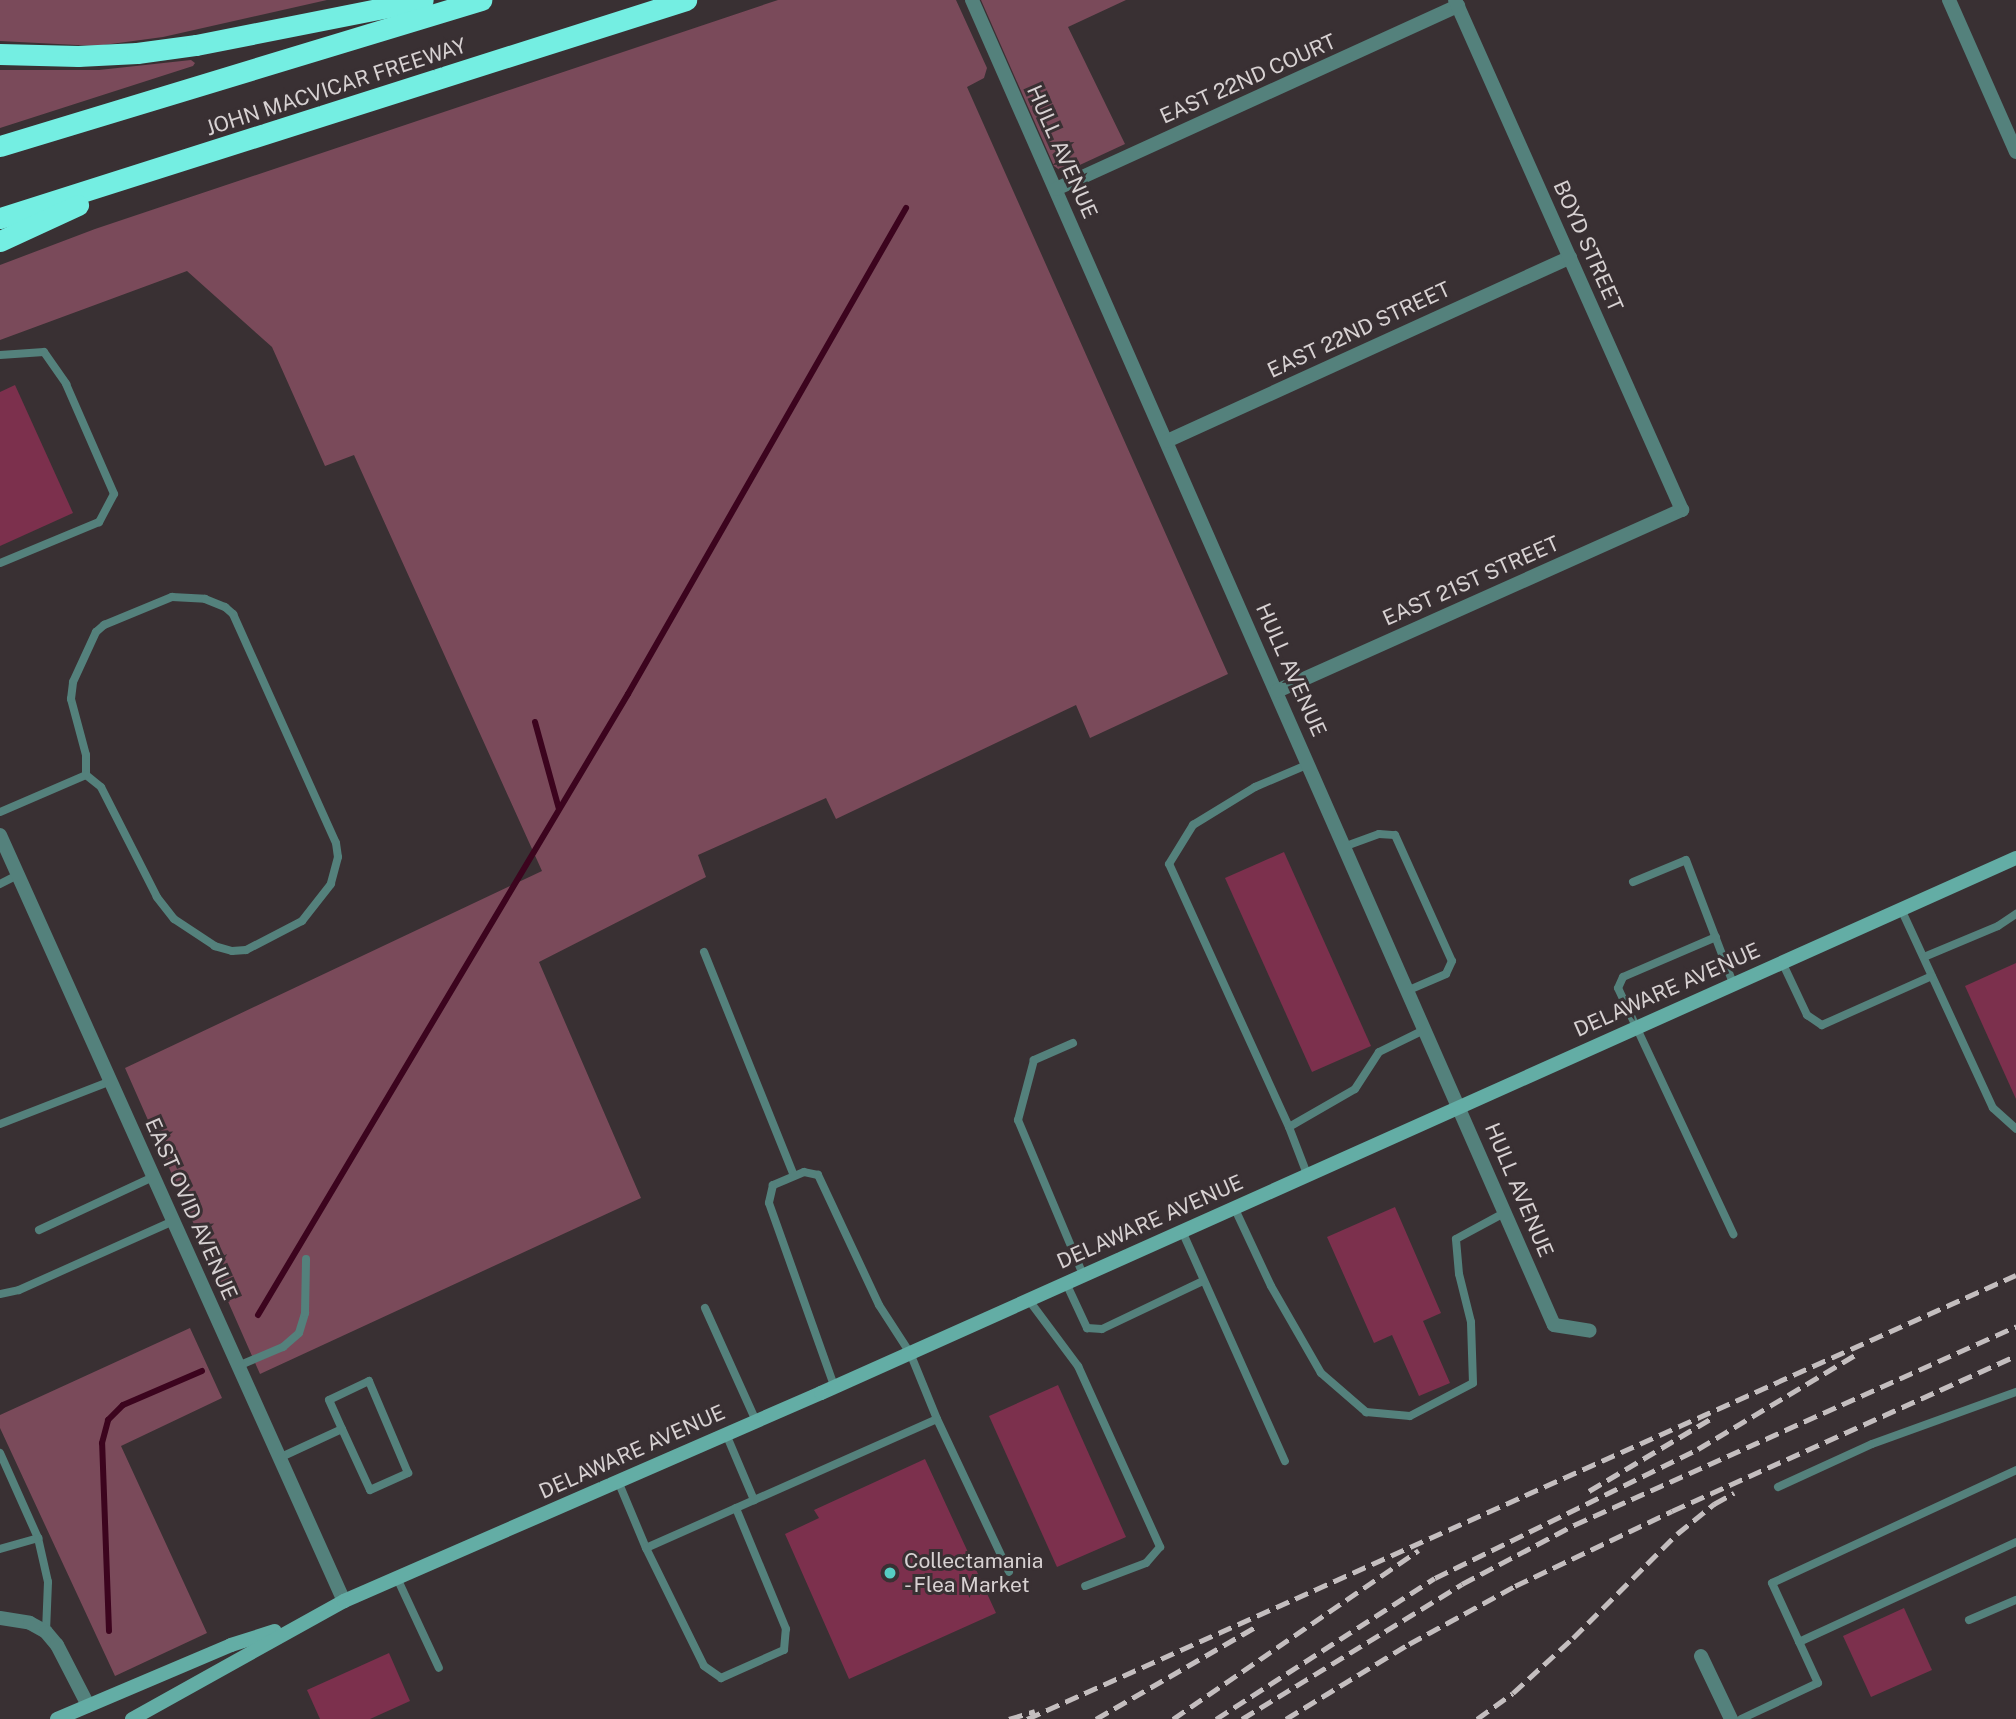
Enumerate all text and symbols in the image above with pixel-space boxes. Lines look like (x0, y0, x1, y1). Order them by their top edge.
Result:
street label: EAST 22ND COURT (1156, 29, 1340, 129)
street label: JOHN MACVICAR FREEWAY (202, 33, 470, 141)
street label: HULL AVENUE (1021, 81, 1103, 223)
street label: BOYD STREET (1548, 177, 1628, 315)
street label: EAST 22ND STREET (1264, 277, 1454, 383)
street label: EAST 21ST STREET (1379, 531, 1563, 631)
street label: HULL AVENUE (1250, 599, 1332, 741)
street label: DELAWARE AVENUE (1570, 938, 1764, 1042)
street label: EAST OVID AVENUE (139, 1114, 243, 1304)
street label: HULL AVENUE (1479, 1119, 1559, 1261)
street label: DELAWARE AVENUE (1053, 1170, 1247, 1274)
street label: DELAWARE AVENUE (535, 1400, 729, 1504)
place label: Collectamania - Flea Market (904, 1548, 1043, 1598)
marker: Collectamania - Flea Market (882, 1565, 898, 1581)

